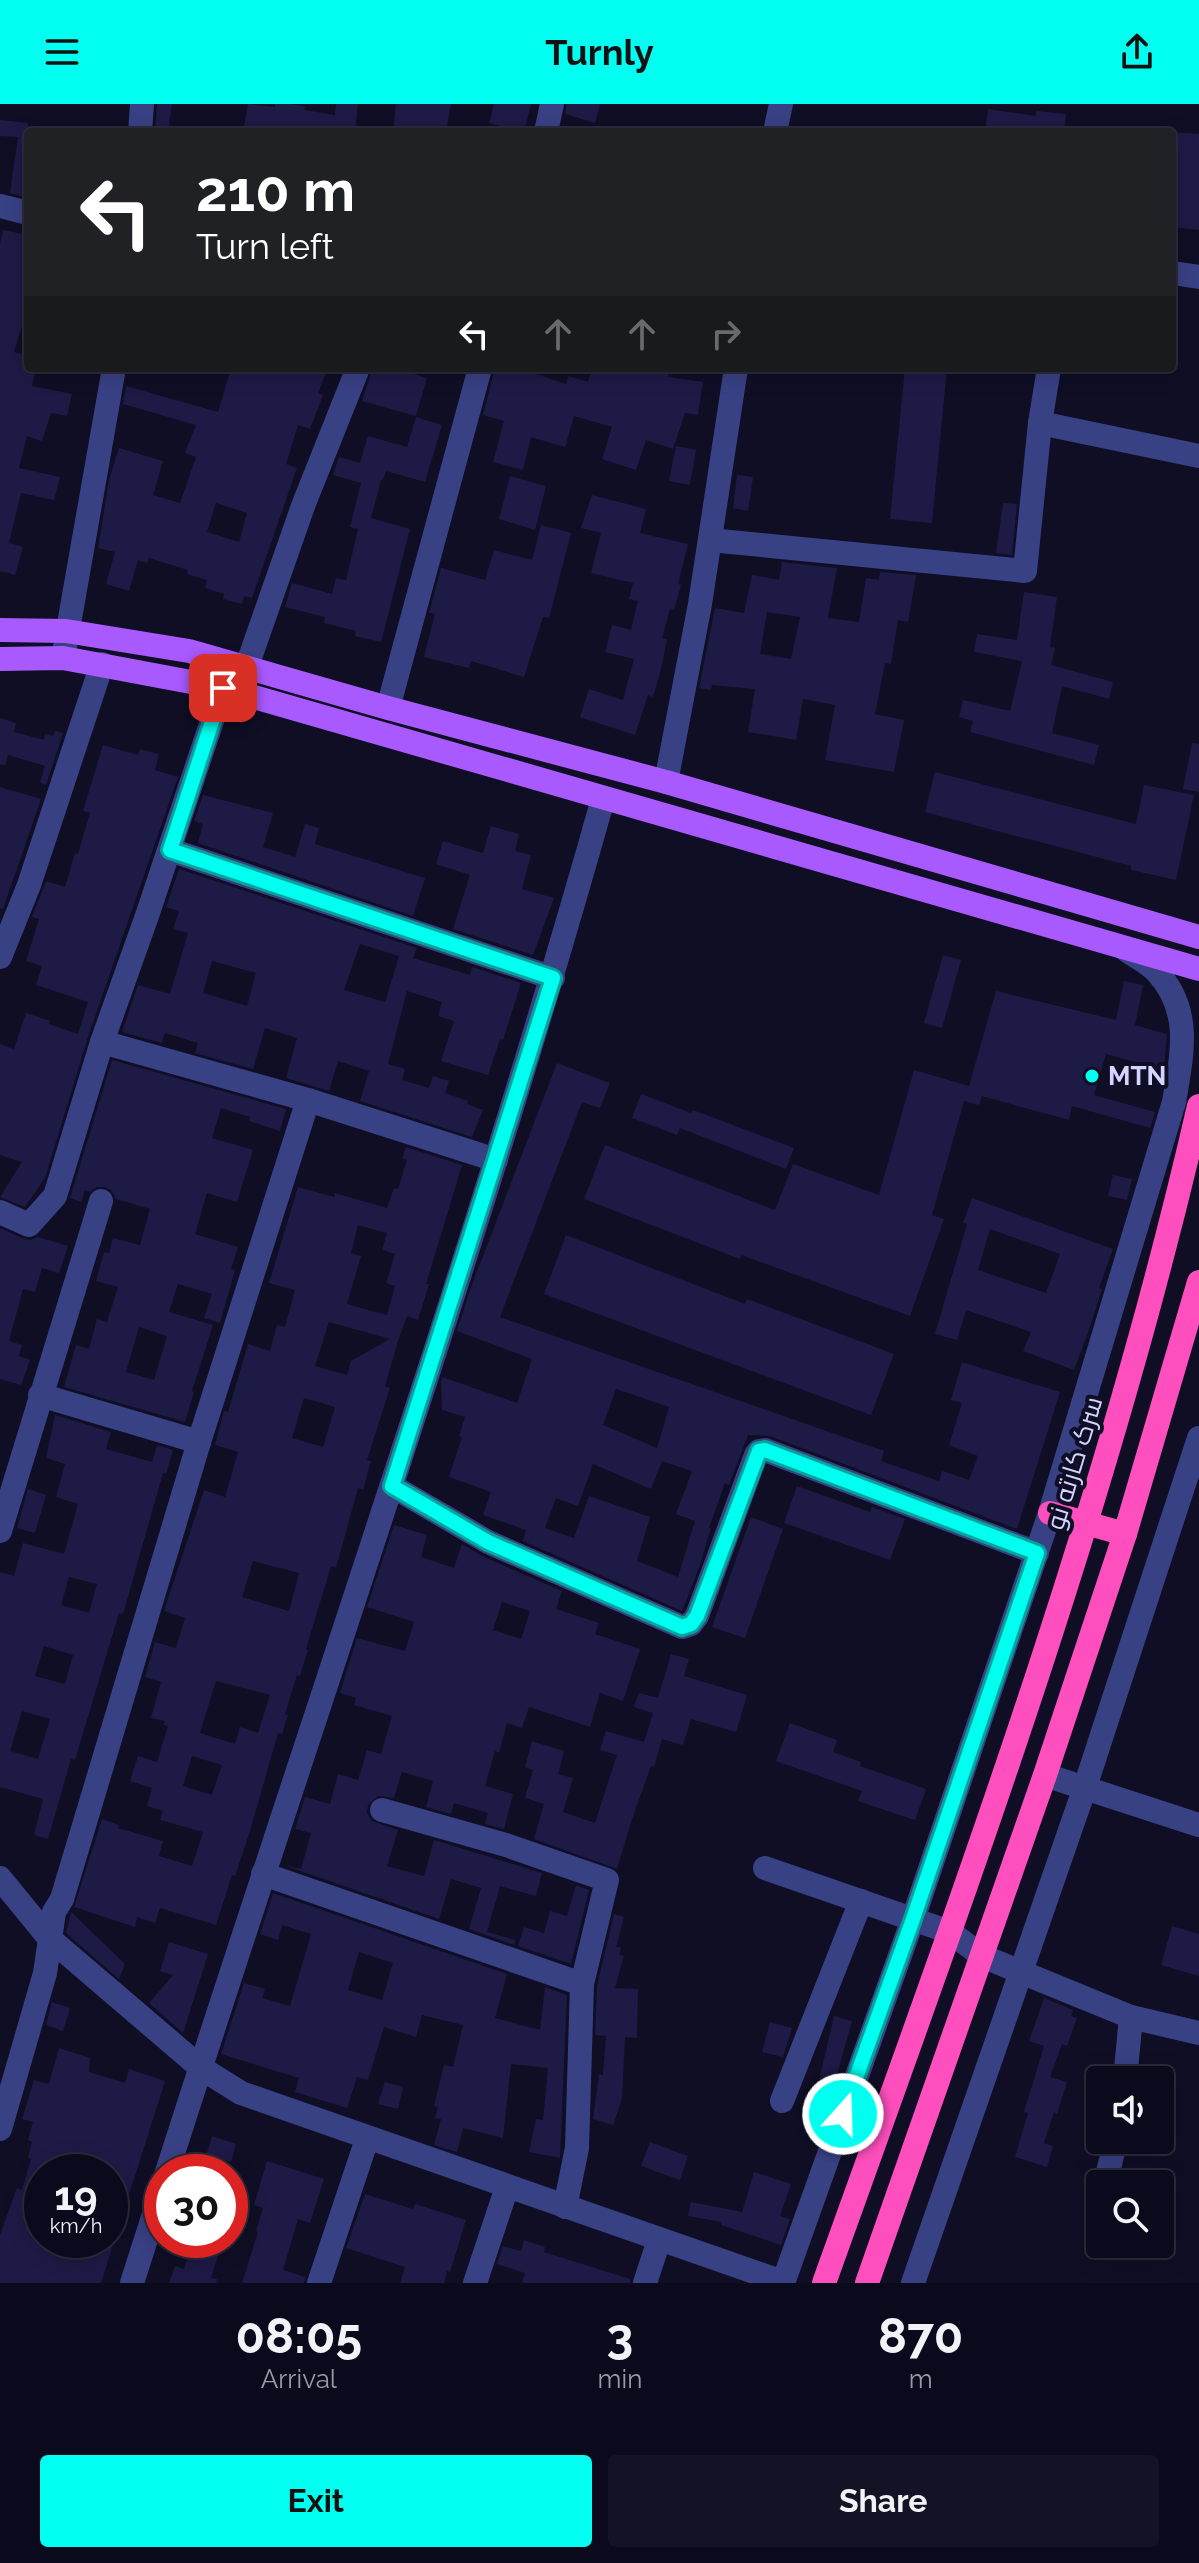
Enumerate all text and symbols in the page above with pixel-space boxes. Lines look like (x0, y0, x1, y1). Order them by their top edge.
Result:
icon: menu (40, 30, 84, 74)
icon: share (1115, 30, 1159, 74)
text: Turnly (545, 31, 654, 73)
text: 210 m (196, 158, 355, 224)
icon: left (64, 160, 168, 264)
text: Turn left (196, 225, 334, 267)
icon: left (452, 312, 496, 356)
icon: ahead (536, 312, 580, 356)
icon: ahead (620, 312, 664, 356)
icon: right (704, 312, 748, 356)
pin (189, 654, 257, 722)
icon: arrive (201, 666, 245, 710)
place label: MTN (1108, 1061, 1166, 1091)
marker: MTN (1083, 1067, 1101, 1085)
street label: سرک کارته نو (1040, 1393, 1108, 1533)
map controls (1086, 2066, 1174, 2258)
button: sound (1086, 2066, 1174, 2154)
position arrow (801, 2072, 885, 2156)
speed limit sign: 30 (144, 2154, 248, 2258)
button: search (1086, 2170, 1174, 2258)
text: 19 (54, 2172, 98, 2219)
text: km/h (50, 2214, 102, 2238)
text: 08:05 (236, 2308, 362, 2364)
text: 3 (607, 2308, 633, 2364)
text: 870 (878, 2308, 963, 2364)
text: Arrival (261, 2364, 337, 2394)
text: min (598, 2364, 642, 2394)
text: m (909, 2364, 933, 2394)
button: Exit (40, 2455, 592, 2547)
button: Share (608, 2455, 1159, 2547)

